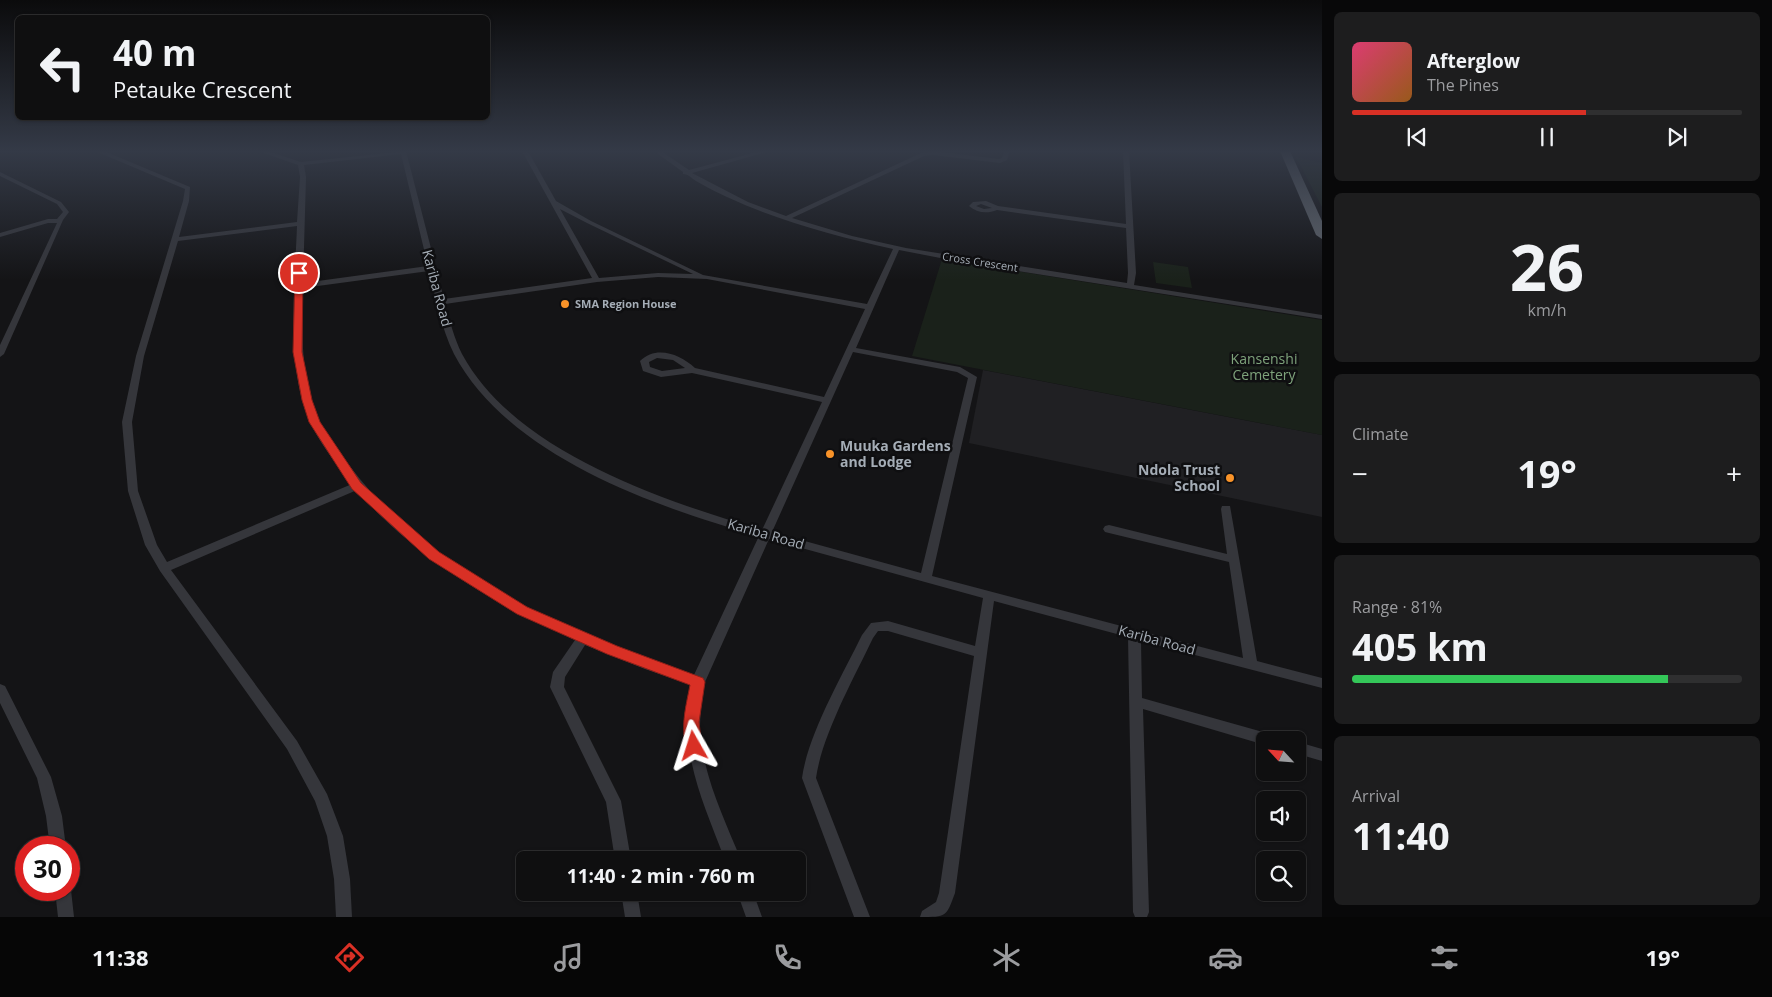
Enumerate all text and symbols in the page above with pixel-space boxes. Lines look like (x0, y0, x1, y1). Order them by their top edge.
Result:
text: 40 m (113, 29, 196, 76)
icon: left (30, 35, 95, 100)
text: Afterglow (1427, 48, 1520, 74)
text: Petauke Crescent (113, 74, 292, 104)
text: The Pines (1427, 74, 1499, 96)
icon: previous (1403, 123, 1431, 151)
icon: pause (1533, 123, 1561, 151)
icon: next (1663, 123, 1691, 151)
text: 26 (1510, 222, 1584, 310)
street label: Kariba Road (418, 247, 457, 328)
street label: Cross Crescent (941, 248, 1019, 275)
pin (278, 252, 320, 294)
icon: arrive (285, 259, 313, 287)
place label: SMA Region House (575, 296, 677, 311)
marker: SMA Region House (559, 298, 571, 310)
text: km/h (1528, 299, 1566, 321)
park label: Kansenshi Cemetery (1231, 349, 1297, 384)
text: Climate (1352, 423, 1409, 445)
place label: Muuka Gardens and Lodge (840, 436, 951, 471)
text: 19° (1517, 447, 1577, 499)
marker: Muuka Gardens and Lodge (824, 448, 836, 460)
text: − (1352, 454, 1368, 492)
text: + (1726, 454, 1742, 492)
place label: Ndola Trust School (1138, 460, 1220, 495)
marker: Ndola Trust School (1224, 472, 1236, 484)
street label: Kariba Road (726, 513, 807, 554)
text: Range · 81% (1352, 596, 1442, 618)
street label: Kariba Road (1117, 620, 1198, 659)
text: 405 km (1352, 620, 1488, 672)
position arrow (667, 719, 719, 771)
north arrow (1256, 731, 1306, 781)
map controls (1256, 731, 1306, 901)
text: Arrival (1352, 785, 1400, 807)
button: sound (1256, 791, 1306, 841)
text: 11:40 (1352, 809, 1450, 861)
speed limit sign: 30 (15, 836, 80, 901)
button: search (1256, 851, 1306, 901)
text: 11:40 · 2 min · 760 m (567, 863, 755, 889)
icon: directions (332, 940, 367, 975)
icon: music (551, 940, 586, 975)
icon: phone (770, 940, 805, 975)
icon: climate (989, 940, 1024, 975)
icon: car (1208, 940, 1243, 975)
icon: filters (1427, 940, 1462, 975)
text: 11:38 (92, 942, 149, 972)
text: 19° (1645, 942, 1680, 972)

